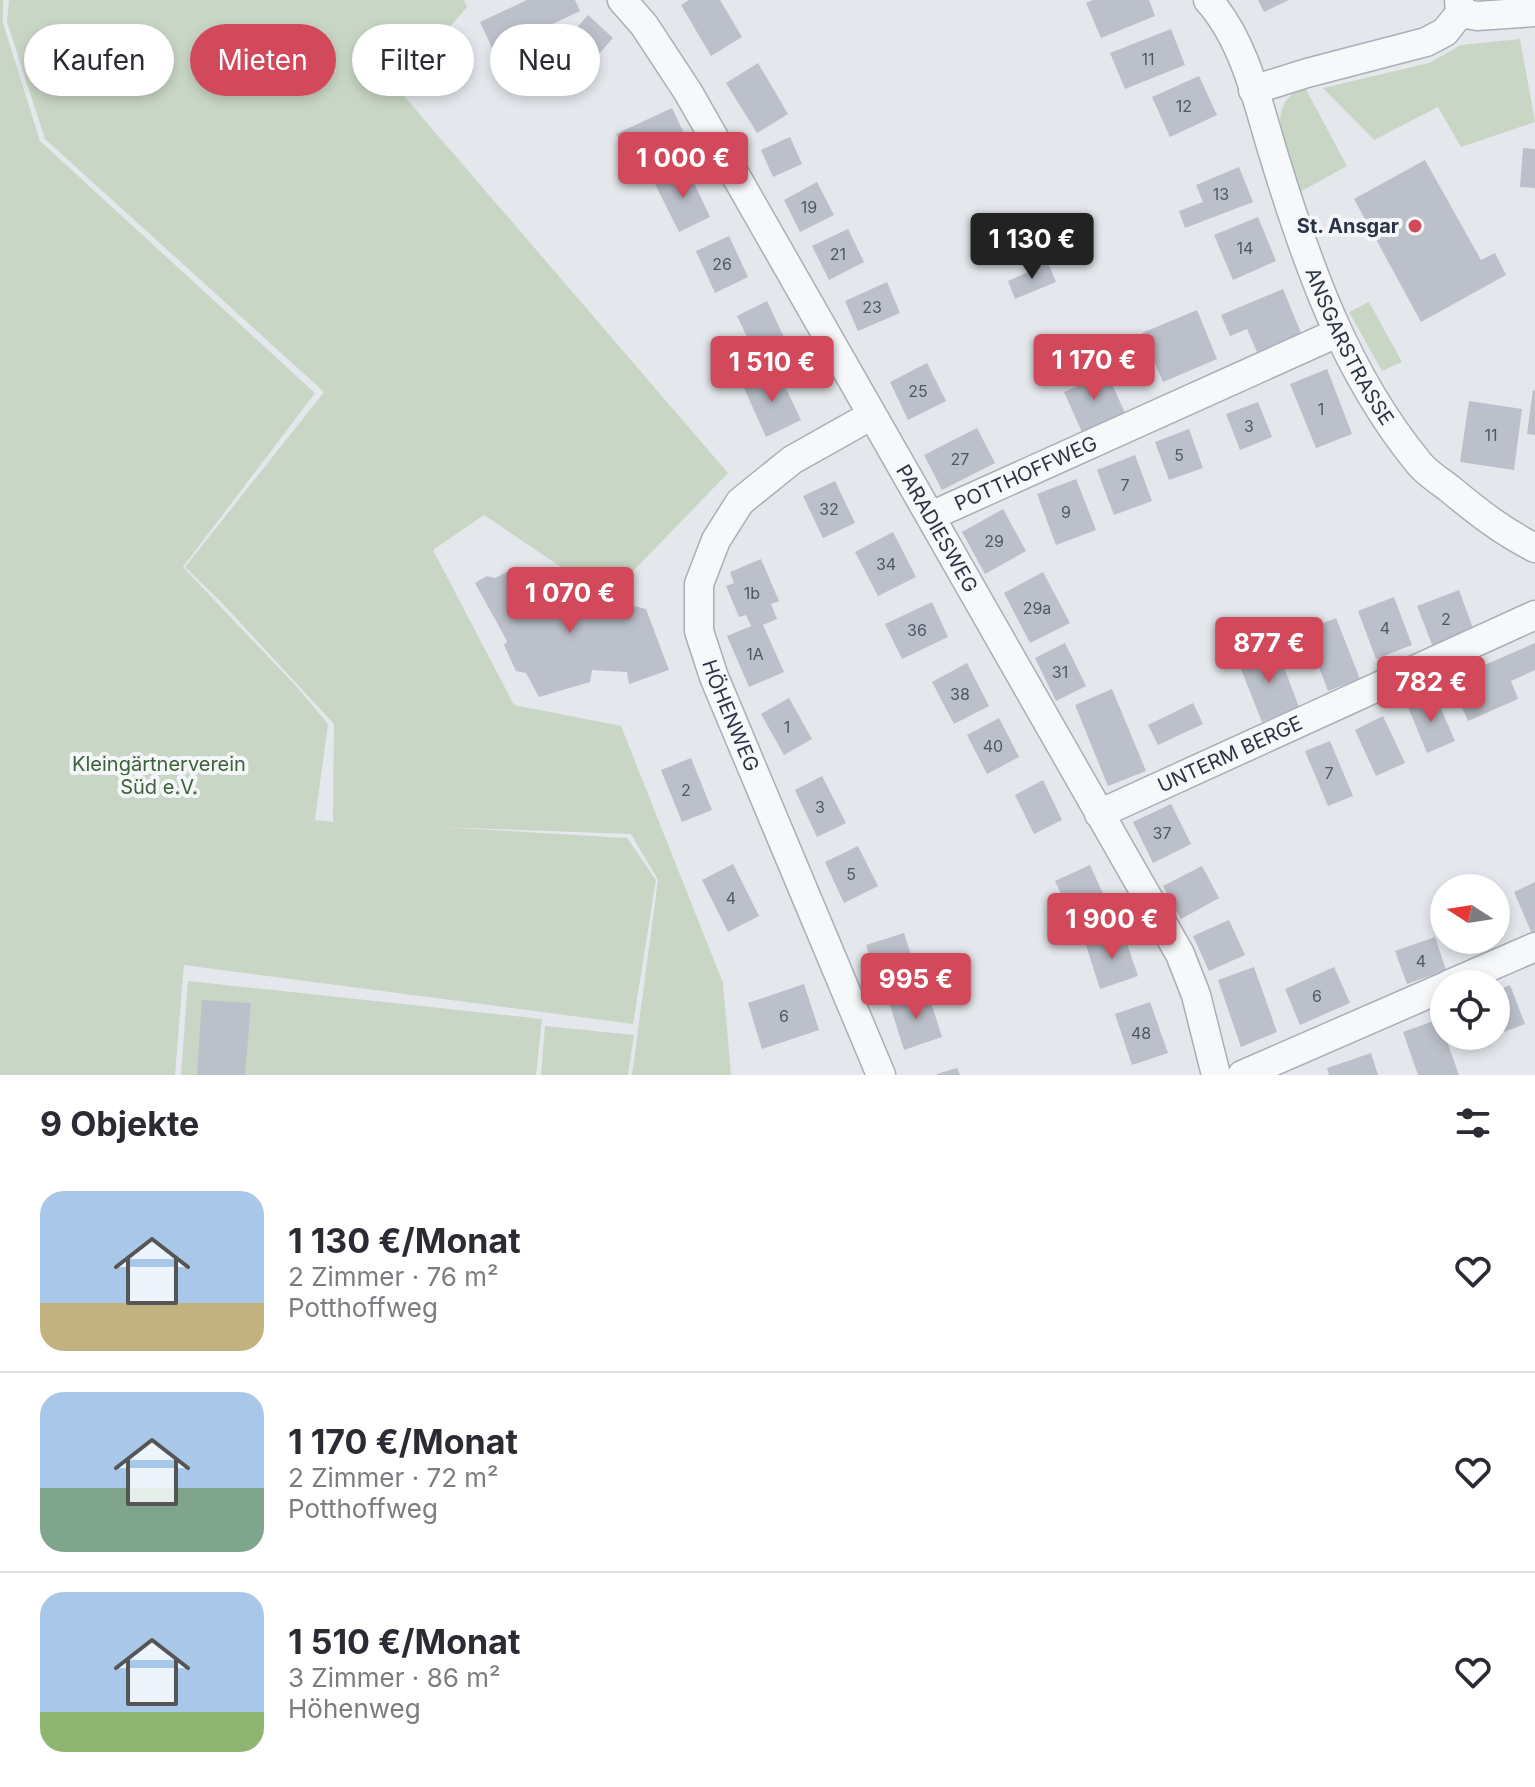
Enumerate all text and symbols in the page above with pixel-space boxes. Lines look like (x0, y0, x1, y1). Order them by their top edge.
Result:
chip: Kaufen (24, 24, 174, 96)
chip: Mieten (190, 24, 336, 96)
chip: Filter (352, 24, 474, 96)
chip: Neu (490, 24, 600, 96)
house number: 11 (1141, 49, 1155, 69)
house number: 12 (1176, 96, 1192, 116)
pin: 1 000 € (609, 132, 757, 200)
text: 1 000 € (636, 142, 730, 173)
house number: 13 (1213, 184, 1229, 204)
house number: 19 (801, 197, 817, 217)
pin: 1 130 € (958, 213, 1106, 281)
place label: St. Ansgar (1297, 214, 1399, 238)
marker: St. Ansgar (1406, 217, 1424, 235)
text: 1 130 € (989, 223, 1075, 254)
house number: 14 (1237, 238, 1253, 258)
house number: 21 (830, 244, 846, 264)
house number: 26 (712, 254, 732, 274)
street label: ANSGARSTRASSE (1300, 264, 1399, 430)
house number: 23 (862, 297, 882, 317)
pin: 1 170 € (1020, 334, 1168, 402)
pin: 1 510 € (698, 336, 846, 404)
text: 1 170 € (1052, 344, 1136, 375)
text: 1 510 € (729, 346, 815, 377)
house number: 25 (908, 381, 928, 401)
house number: 1 (1318, 399, 1324, 419)
house number: 3 (1244, 416, 1254, 436)
house number: 11 (1484, 425, 1498, 445)
street label: POTTHOFFWEG (951, 431, 1101, 516)
house number: 5 (1174, 445, 1184, 465)
house number: 27 (951, 449, 969, 469)
street label: PARADIESWEG (891, 460, 983, 597)
house number: 7 (1120, 475, 1130, 495)
house number: 32 (819, 499, 839, 519)
house number: 9 (1061, 502, 1071, 522)
house number: 29 (984, 531, 1004, 551)
house number: 34 (876, 554, 896, 574)
pin: 1 070 € (496, 567, 644, 635)
text: 1 070 € (525, 577, 615, 608)
house number: 1b (744, 583, 760, 603)
house number: 29a (1023, 598, 1051, 618)
house number: 2 (1441, 609, 1451, 629)
pin: 877 € (1213, 617, 1325, 685)
house number: 4 (1380, 618, 1390, 638)
house number: 36 (907, 620, 927, 640)
text: 877 € (1233, 627, 1305, 658)
house number: 1A (746, 644, 764, 664)
pin: 782 € (1375, 656, 1487, 724)
street label: HÖHENWEG (697, 657, 764, 775)
house number: 31 (1052, 662, 1068, 682)
text: 782 € (1395, 666, 1467, 697)
house number: 38 (950, 684, 970, 704)
street label: UNTERM BERGE (1154, 711, 1306, 798)
house number: 1 (784, 717, 790, 737)
house number: 40 (983, 736, 1003, 756)
park label: Kleingärtnerverein Süd e.V. (72, 752, 246, 799)
house number: 7 (1324, 763, 1334, 783)
house number: 2 (681, 780, 691, 800)
house number: 3 (815, 797, 825, 817)
house number: 37 (1153, 823, 1171, 843)
house number: 5 (846, 864, 856, 884)
north arrow (1430, 874, 1510, 954)
map controls (1430, 874, 1510, 1050)
house number: 4 (726, 888, 736, 908)
pin: 1 900 € (1038, 893, 1186, 961)
text: 1 900 € (1065, 903, 1159, 934)
house number: 4 (1416, 951, 1426, 971)
pin: 995 € (860, 953, 972, 1021)
text: 995 € (879, 963, 953, 994)
button: locate (1430, 970, 1510, 1050)
house number: 6 (1312, 986, 1322, 1006)
house number: 6 (779, 1006, 789, 1026)
house number: 48 (1131, 1023, 1151, 1043)
icon: filters (1451, 1101, 1495, 1145)
text: 9 Objekte (40, 1103, 199, 1144)
text: 1 130 €/Monat (288, 1220, 521, 1261)
icon: home (104, 1223, 200, 1319)
icon: heart (1451, 1249, 1495, 1293)
text: 2 Zimmer · 76 m² (288, 1261, 498, 1292)
text: Potthoffweg (288, 1292, 438, 1323)
text: 1 170 €/Monat (288, 1421, 518, 1462)
icon: home (104, 1424, 200, 1520)
icon: heart (1451, 1450, 1495, 1494)
text: 2 Zimmer · 72 m² (288, 1462, 499, 1493)
text: Potthoffweg (288, 1493, 438, 1524)
text: 1 510 €/Monat (288, 1621, 520, 1662)
icon: home (104, 1624, 200, 1720)
icon: heart (1451, 1650, 1495, 1694)
text: 3 Zimmer · 86 m² (288, 1662, 500, 1693)
text: Höhenweg (288, 1693, 421, 1724)

